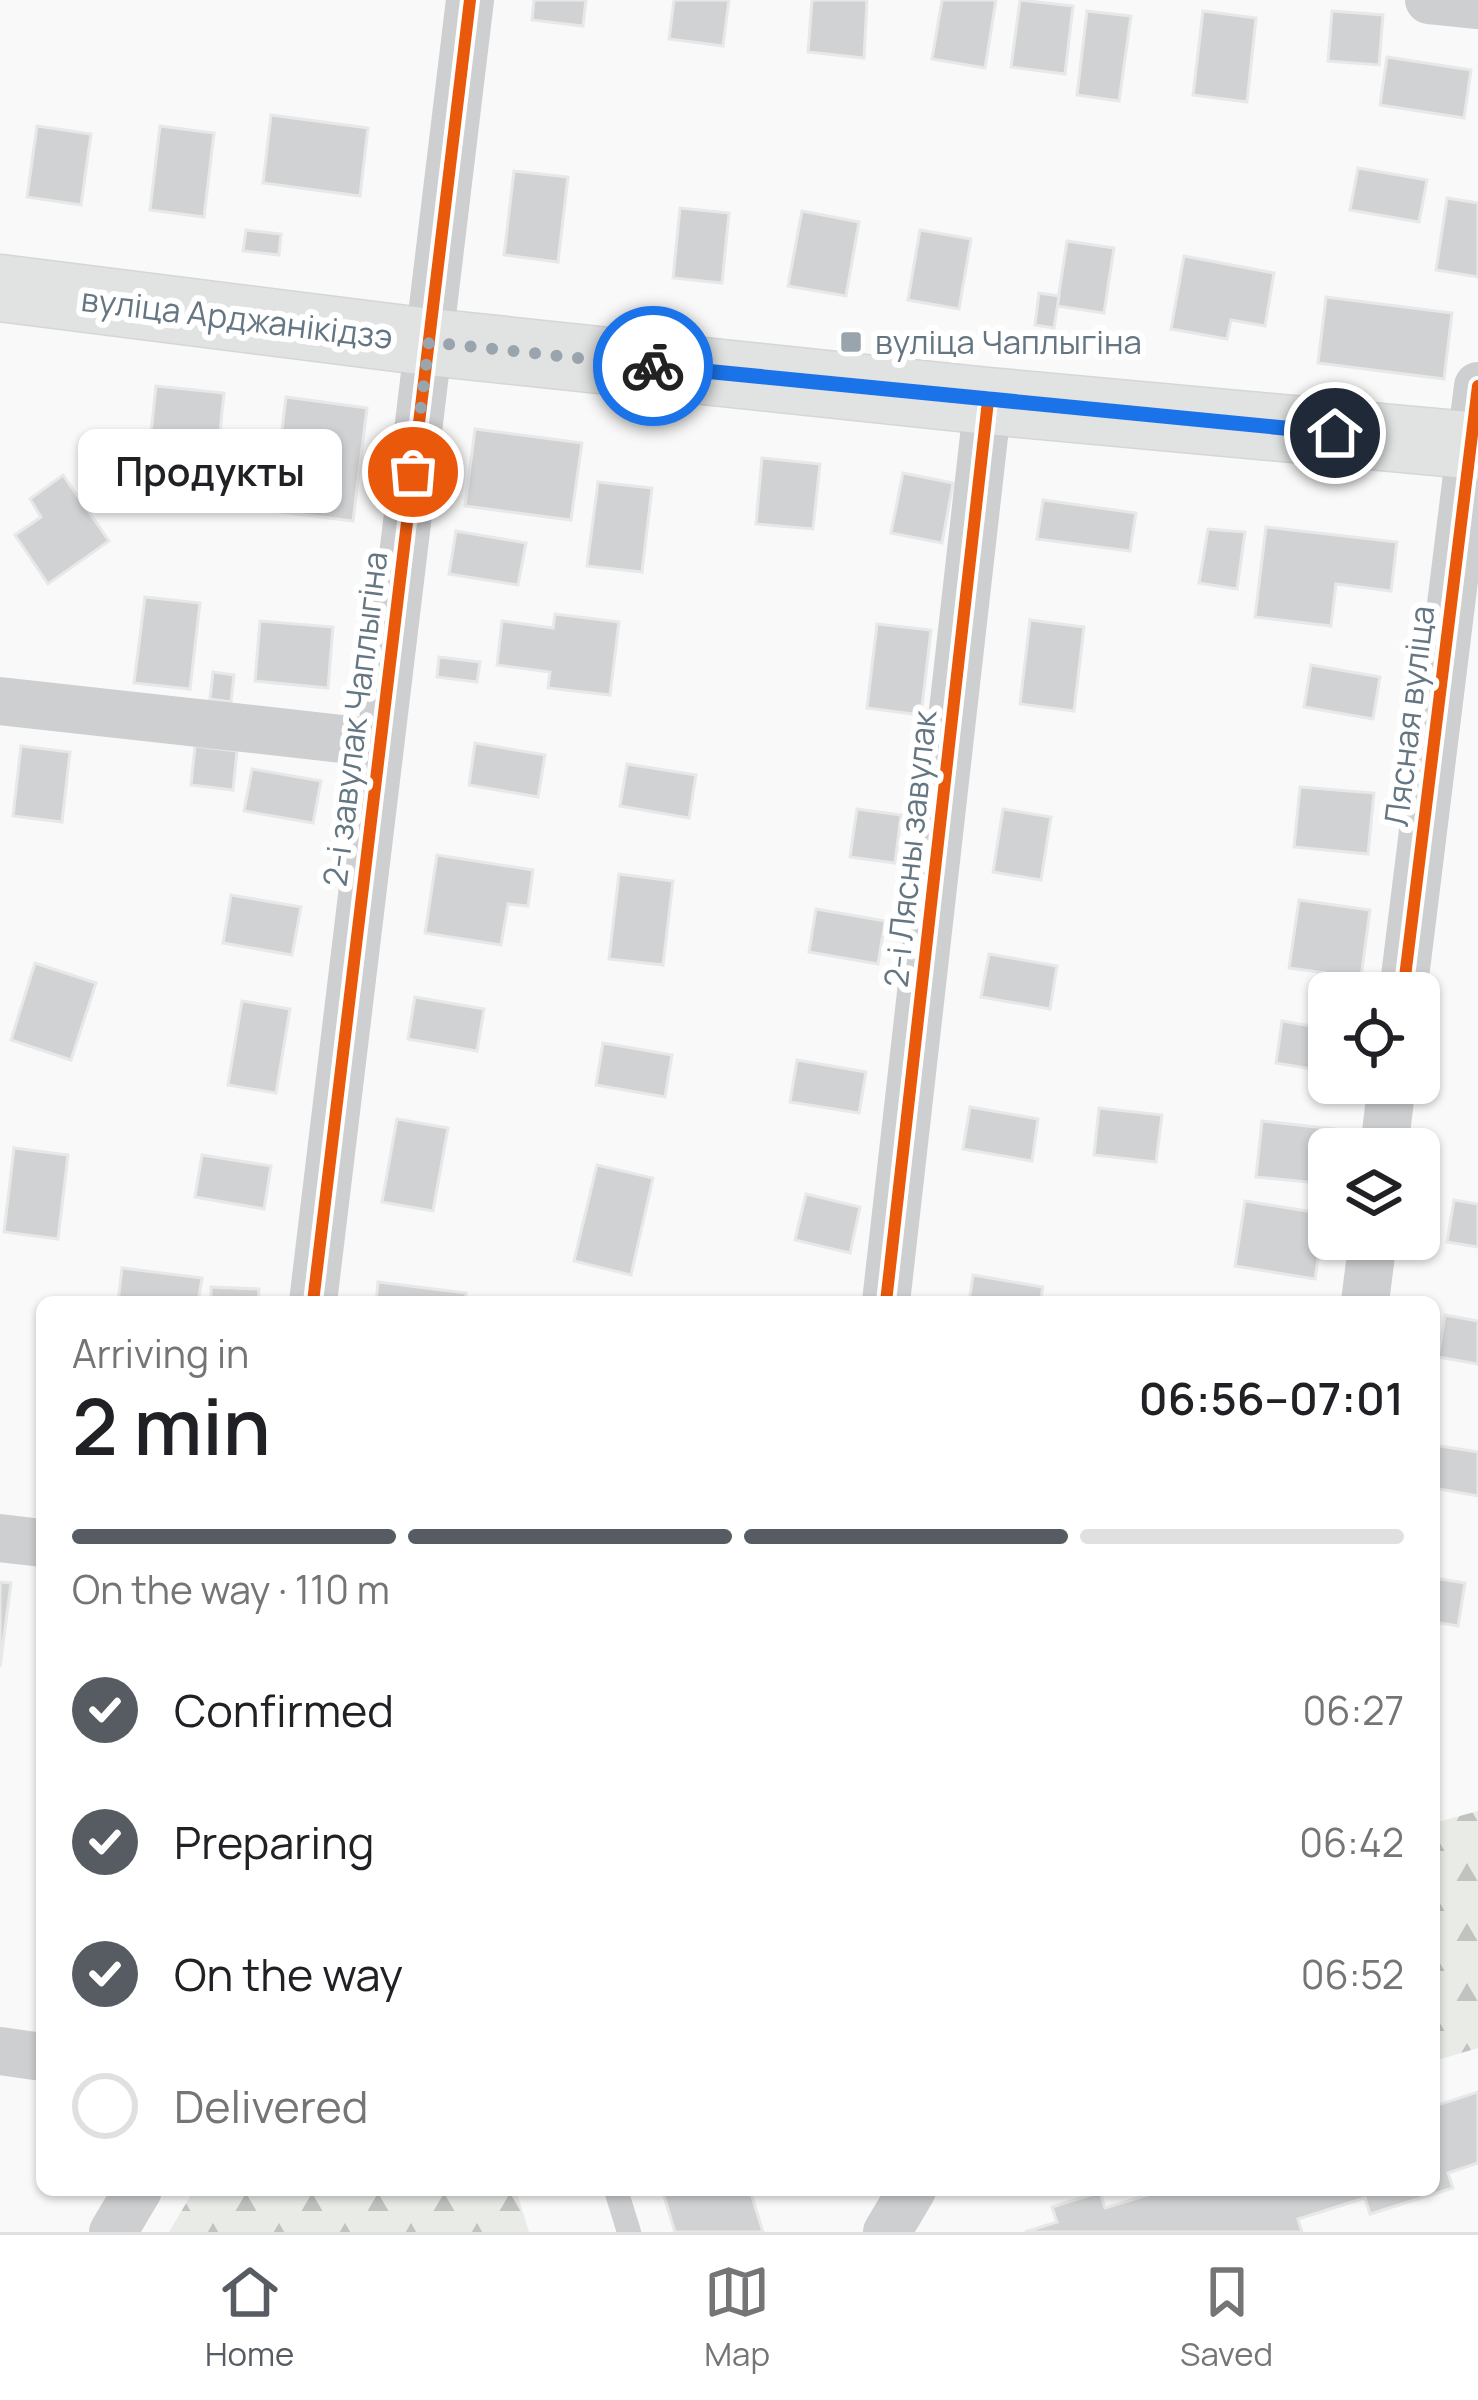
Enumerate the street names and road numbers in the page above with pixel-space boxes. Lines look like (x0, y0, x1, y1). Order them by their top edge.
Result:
street label: вуліца Арджанікідзэ (79, 276, 395, 359)
street label: 2-і завулак Чаплыгіна (312, 549, 397, 889)
street label: Лясная вуліца (1373, 603, 1444, 829)
street label: 2-і Лясны завулак (873, 707, 947, 990)

